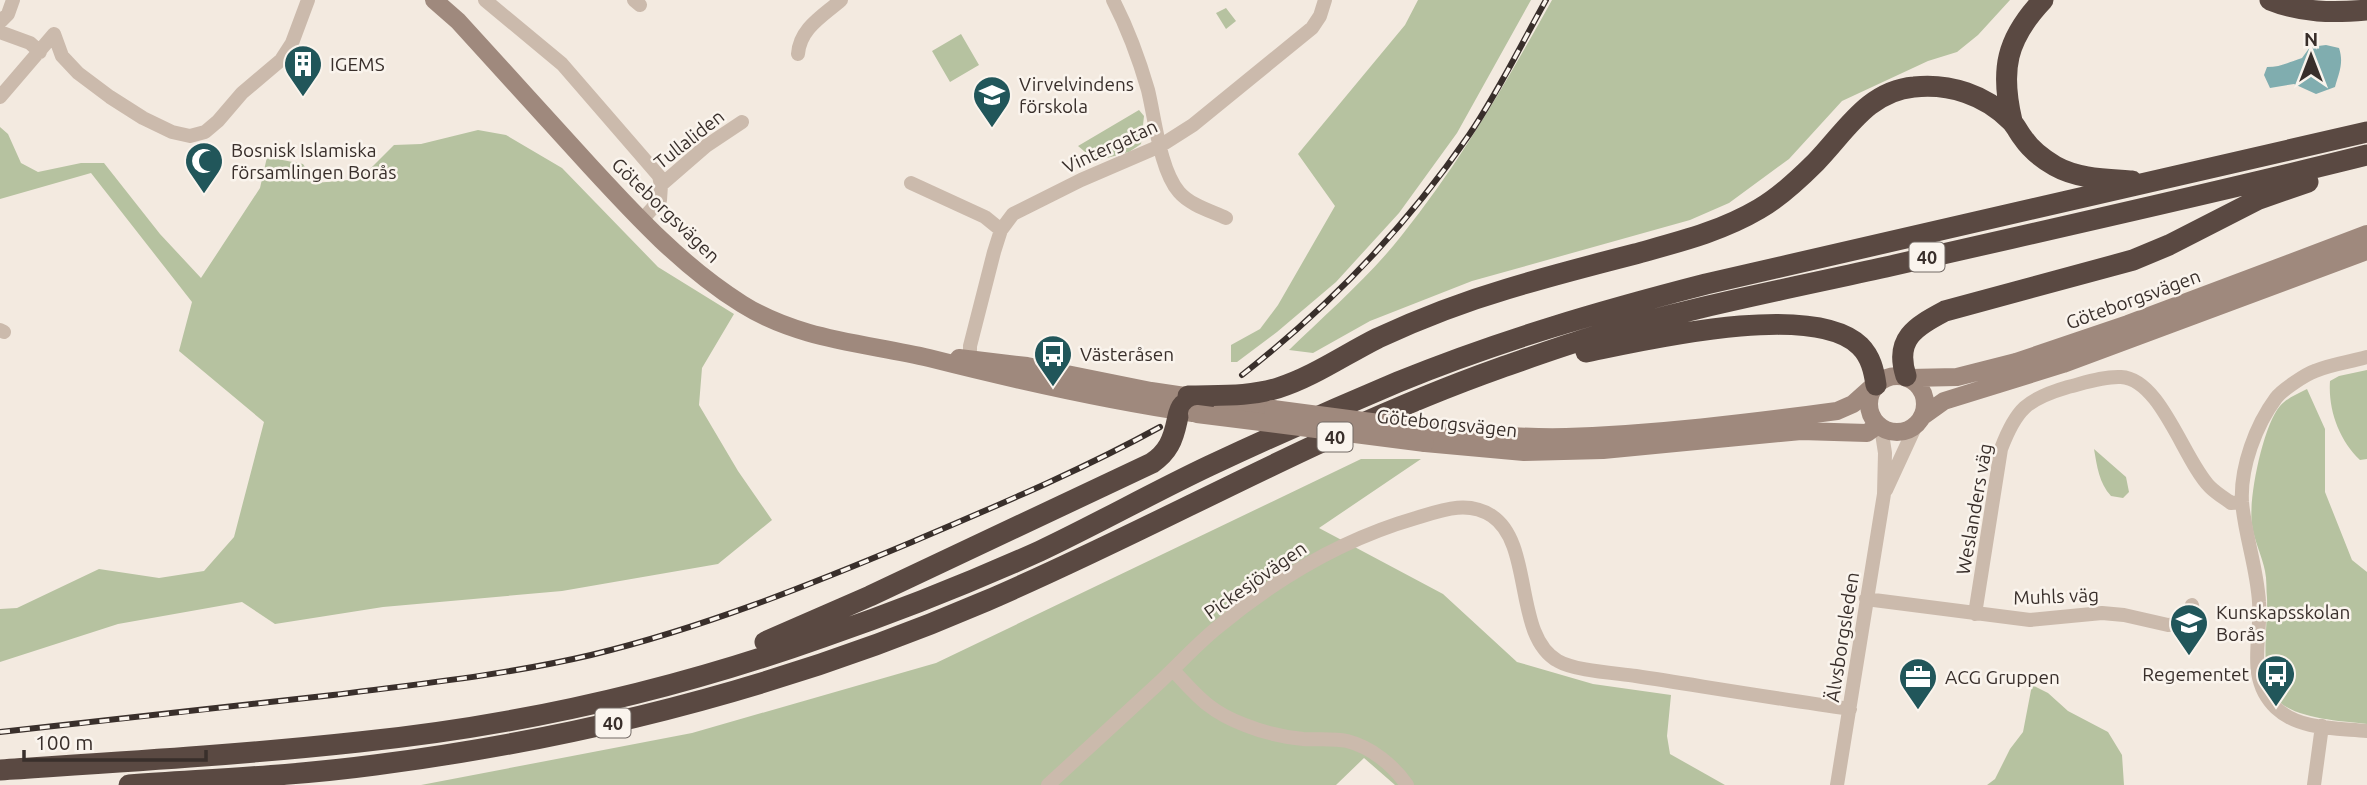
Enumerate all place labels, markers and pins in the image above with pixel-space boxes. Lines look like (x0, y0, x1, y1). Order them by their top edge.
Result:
building icon: IGEMS (282, 43, 324, 98)
place label: IGEMS (330, 53, 385, 75)
place label: Virvelvindens förskola (1019, 73, 1134, 117)
school or university icon: Virvelvindens förskola (971, 74, 1013, 129)
place label: Bosnisk Islamiska församlingen Borås (231, 139, 396, 183)
mosque icon: Bosnisk Islamiska församlingen Borås (183, 140, 225, 195)
bus stop icon: Västeråsen (1032, 333, 1074, 388)
place label: Västeråsen (1080, 343, 1174, 365)
place label: Kunskapsskolan Borås (2216, 601, 2350, 645)
school or university icon: Kunskapsskolan Borås (2168, 602, 2210, 657)
bus stop icon: Regementet (2255, 653, 2297, 708)
office icon: ACG Gruppen (1897, 656, 1939, 711)
place label: Regementet (2142, 663, 2250, 685)
place label: ACG Gruppen (1945, 666, 2060, 688)

